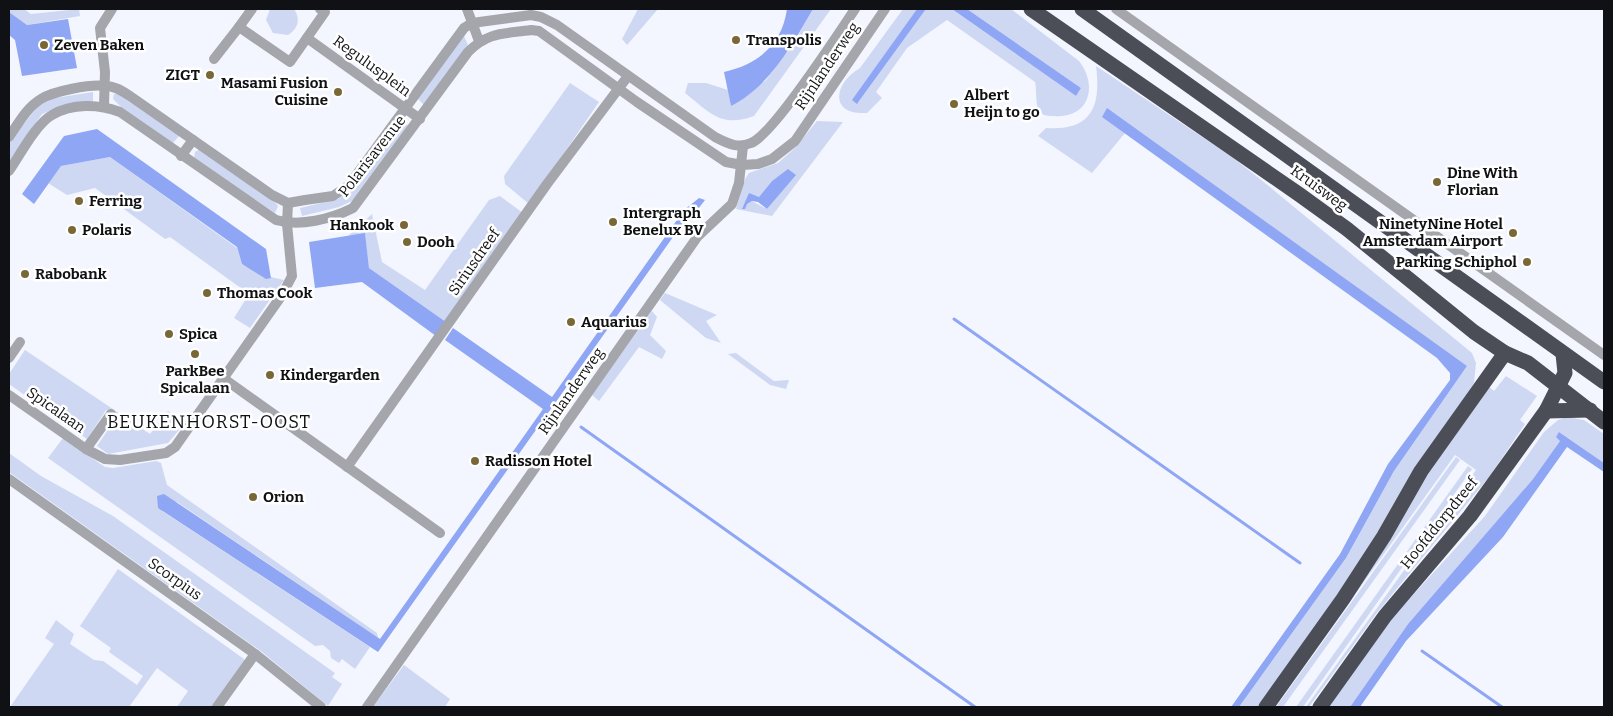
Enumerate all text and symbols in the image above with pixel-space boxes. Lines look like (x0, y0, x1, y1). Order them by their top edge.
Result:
street label: Rijnlanderweg (791, 19, 863, 113)
place label: Transpolis (746, 31, 822, 49)
street label: Regulusplein (330, 32, 415, 101)
marker: Transpolis (730, 34, 742, 46)
place label: Zeven Baken (54, 36, 145, 54)
marker: Zeven Baken (38, 39, 50, 51)
place label: ZIGT (165, 66, 200, 84)
marker: ZIGT (204, 69, 216, 81)
place label: Masami Fusion Cuisine (221, 74, 328, 109)
marker: Masami Fusion Cuisine (332, 86, 344, 98)
place label: Albert Heijn to go (964, 86, 1040, 121)
marker: Albert Heijn to go (948, 98, 960, 110)
street label: Polarisavenue (335, 112, 409, 200)
street label: Kruisweg (1287, 161, 1351, 215)
place label: Dine With Florian (1447, 164, 1518, 199)
marker: Dine With Florian (1431, 176, 1443, 188)
place label: Ferring (89, 192, 142, 210)
marker: Ferring (73, 195, 85, 207)
place label: Intergraph Benelux BV (623, 204, 704, 239)
place label: NinetyNine Hotel Amsterdam Airport (1363, 215, 1503, 250)
place label: Hankook (330, 216, 394, 234)
marker: Intergraph Benelux BV (607, 216, 619, 228)
marker: Hankook (398, 219, 410, 231)
place label: Polaris (82, 221, 132, 239)
marker: Polaris (66, 224, 78, 236)
street label: Siriusdreef (444, 224, 505, 299)
marker: NinetyNine Hotel Amsterdam Airport (1507, 227, 1519, 239)
place label: Dooh (417, 233, 455, 251)
marker: Dooh (401, 236, 413, 248)
place label: Parking Schiphol (1396, 253, 1517, 271)
marker: Parking Schiphol (1521, 256, 1533, 268)
place label: Rabobank (35, 265, 107, 283)
marker: Rabobank (19, 268, 31, 280)
place label: Thomas Cook (217, 284, 312, 302)
marker: Thomas Cook (201, 287, 213, 299)
place label: Aquarius (581, 313, 647, 331)
marker: Aquarius (565, 316, 577, 328)
place label: Spica (179, 325, 218, 343)
marker: Spica (163, 328, 175, 340)
street label: Rijnlanderweg (534, 344, 608, 438)
marker: ParkBee Spicalaan (189, 348, 201, 360)
place label: ParkBee Spicalaan (160, 362, 230, 397)
place label: Kindergarden (280, 366, 380, 384)
marker: Kindergarden (264, 369, 276, 381)
street label: Spicalaan (23, 383, 89, 437)
district label: BEUKENHORST-OOST (107, 411, 311, 433)
place label: Radisson Hotel (485, 452, 592, 470)
marker: Radisson Hotel (469, 455, 481, 467)
street label: Hoofddorpdreef (1397, 472, 1483, 572)
place label: Orion (263, 488, 304, 506)
marker: Orion (247, 491, 259, 503)
street label: Scorpius (145, 554, 205, 604)

